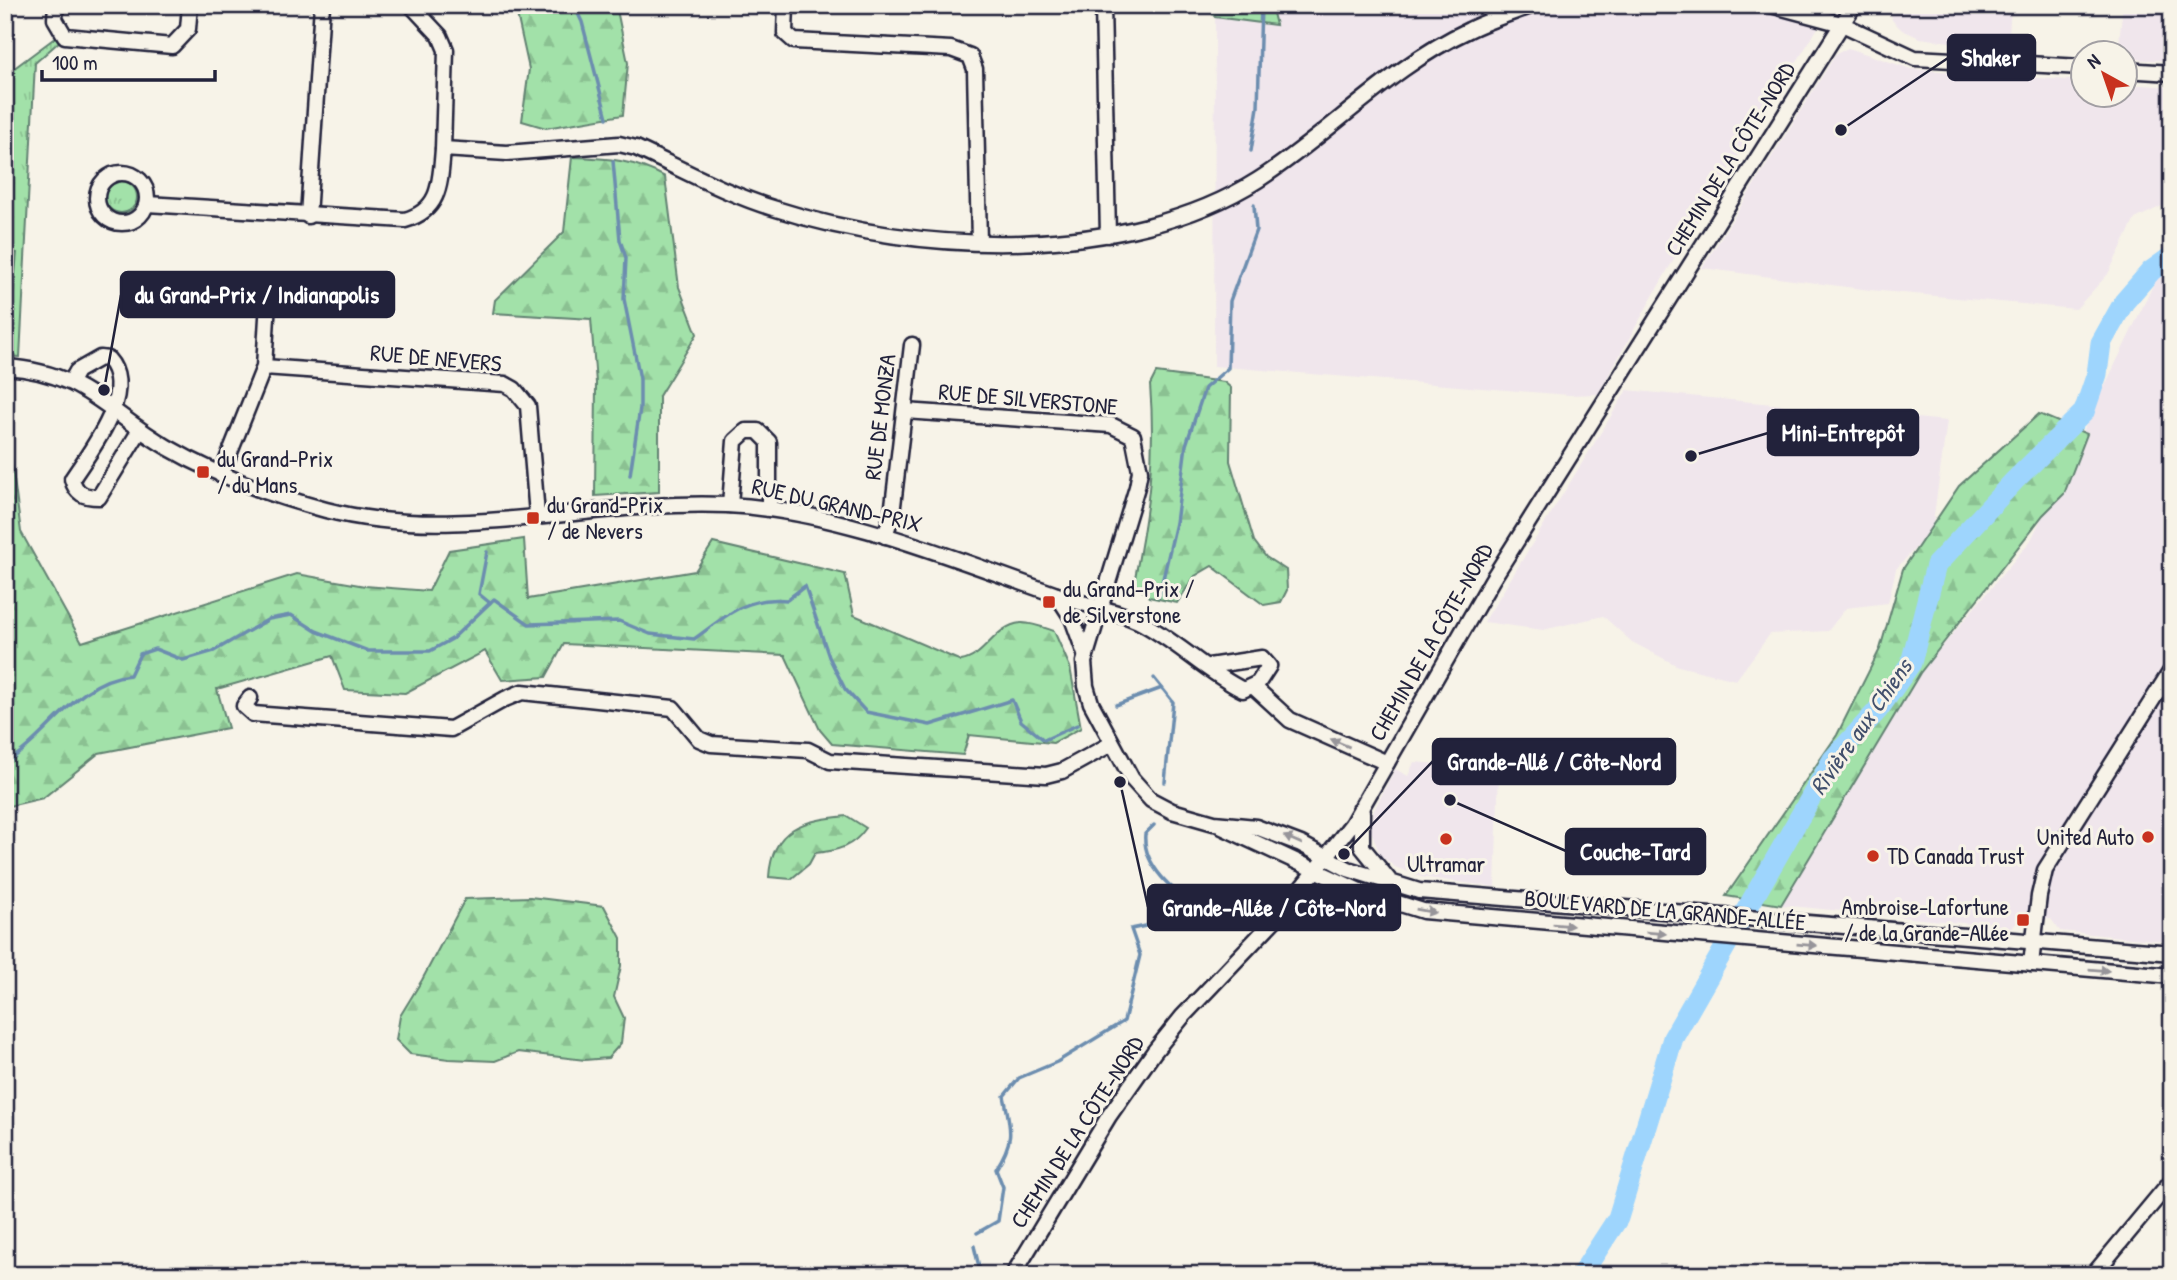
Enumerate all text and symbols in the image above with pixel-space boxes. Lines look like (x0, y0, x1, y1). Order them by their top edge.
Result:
callout: Shaker (1948, 35, 2035, 80)
scale bar (42, 38, 215, 82)
north arrow (2068, 38, 2138, 108)
text: Shaker (1961, 41, 2021, 73)
text: 100 m (52, 48, 98, 77)
text: N (2081, 48, 2105, 74)
street label: CHEMIN DE LA CÔTE-NORD (1657, 56, 1802, 262)
callout: du Grand-Prix / Indianapolis (121, 272, 394, 317)
text: du Grand-Prix / Indianapolis (135, 278, 379, 311)
street label: RUE DE NEVERS (369, 336, 503, 379)
street label: RUE DE MONZA (856, 352, 903, 482)
street label: RUE DE SILVERSTONE (937, 375, 1119, 422)
callout: Mini-Entrepôt (1768, 410, 1918, 455)
text: Mini-Entrepôt (1782, 416, 1905, 449)
place label: du Grand-Prix / du Mans (217, 443, 333, 500)
marker: du Grand-Prix / du Mans (195, 464, 211, 480)
street label: RUE DU GRAND-PRIX (749, 470, 925, 539)
place label: du Grand-Prix / de Nevers (547, 489, 663, 546)
marker: du Grand-Prix / de Nevers (525, 510, 541, 526)
street label: CHEMIN DE LA CÔTE-NORD (1361, 537, 1500, 746)
place label: du Grand-Prix / de Silverstone (1063, 573, 1195, 630)
marker: du Grand-Prix / de Silverstone (1041, 594, 1057, 610)
water label: Rivière aux Chiens (1802, 650, 1920, 801)
one-way arrow (1330, 737, 1350, 749)
callout: Grande-Allé / Côte-Nord (1433, 739, 1675, 784)
text: Grande-Allé / Côte-Nord (1447, 745, 1662, 777)
place label: United Auto (2037, 821, 2134, 852)
callout: Couche-Tard (1566, 829, 1705, 874)
marker: United Auto (2140, 829, 2156, 845)
marker: Ultramar (1438, 831, 1454, 847)
one-way arrow (1282, 835, 1303, 846)
text: Couche-Tard (1580, 835, 1691, 867)
place label: TD Canada Trust (1887, 840, 2025, 871)
place label: Ultramar (1407, 848, 1485, 879)
marker: TD Canada Trust (1865, 848, 1881, 864)
street label: BOULEVARD DE LA GRANDE-ALLÉE (1523, 882, 1807, 937)
callout: Grande-Allée / Côte-Nord (1148, 885, 1400, 930)
text: Grande-Allée / Côte-Nord (1162, 891, 1386, 923)
place label: Ambroise-Lafortune / de la Grande-Allée (1841, 891, 2009, 948)
one-way arrow (1415, 906, 1437, 917)
marker: Ambroise-Lafortune / de la Grande-Allée (2015, 912, 2031, 928)
one-way arrow (1552, 920, 1574, 931)
one-way arrow (1645, 928, 1667, 939)
one-way arrow (1796, 940, 1818, 951)
one-way arrow (2088, 965, 2110, 976)
street label: CHEMIN DE LA CÔTE-NORD (1003, 1029, 1151, 1234)

